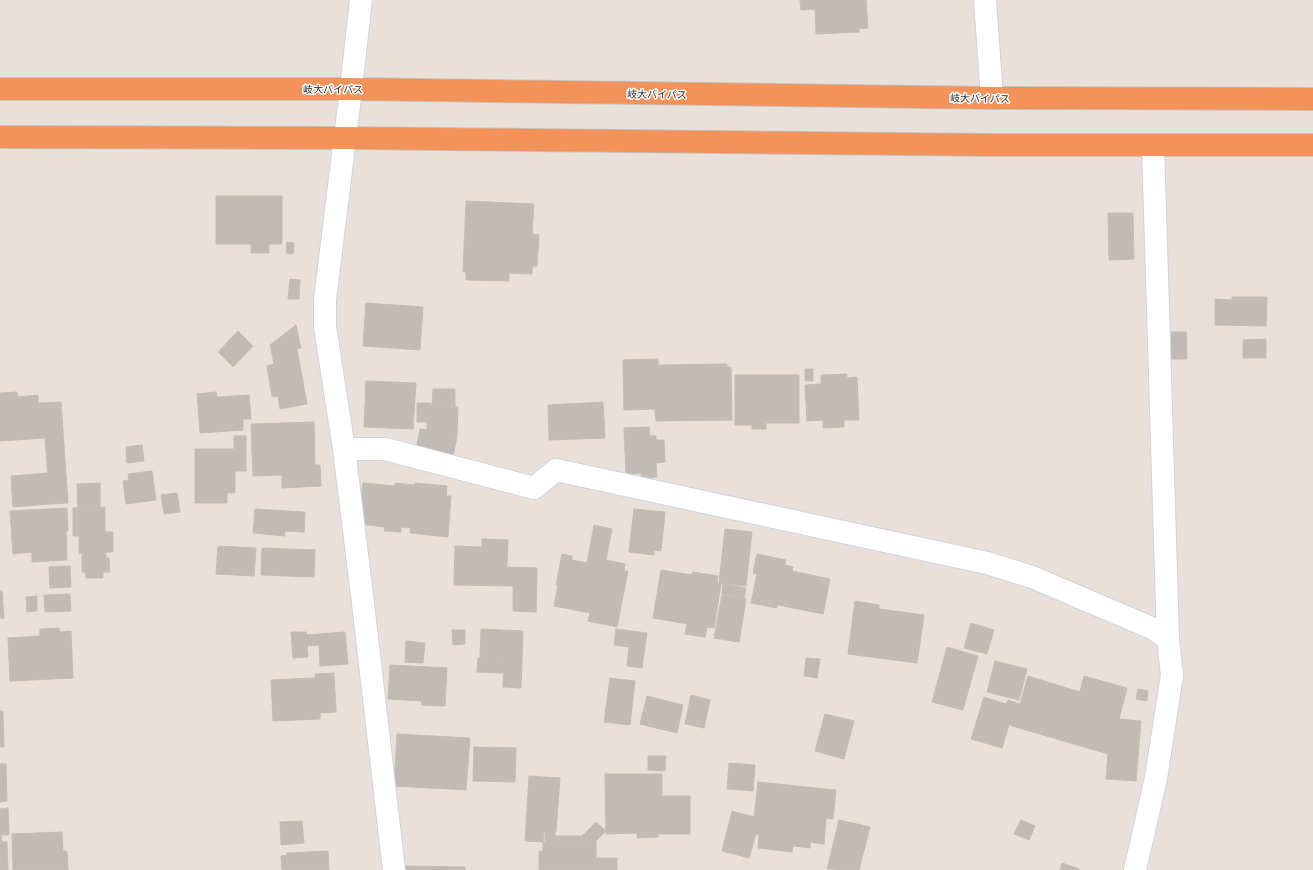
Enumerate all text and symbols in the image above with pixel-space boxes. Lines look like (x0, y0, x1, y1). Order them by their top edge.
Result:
street label: 岐大バイパス (303, 84, 363, 95)
street label: 岐大バイパス (627, 88, 687, 101)
street label: 岐大バイパス (950, 92, 1010, 105)

